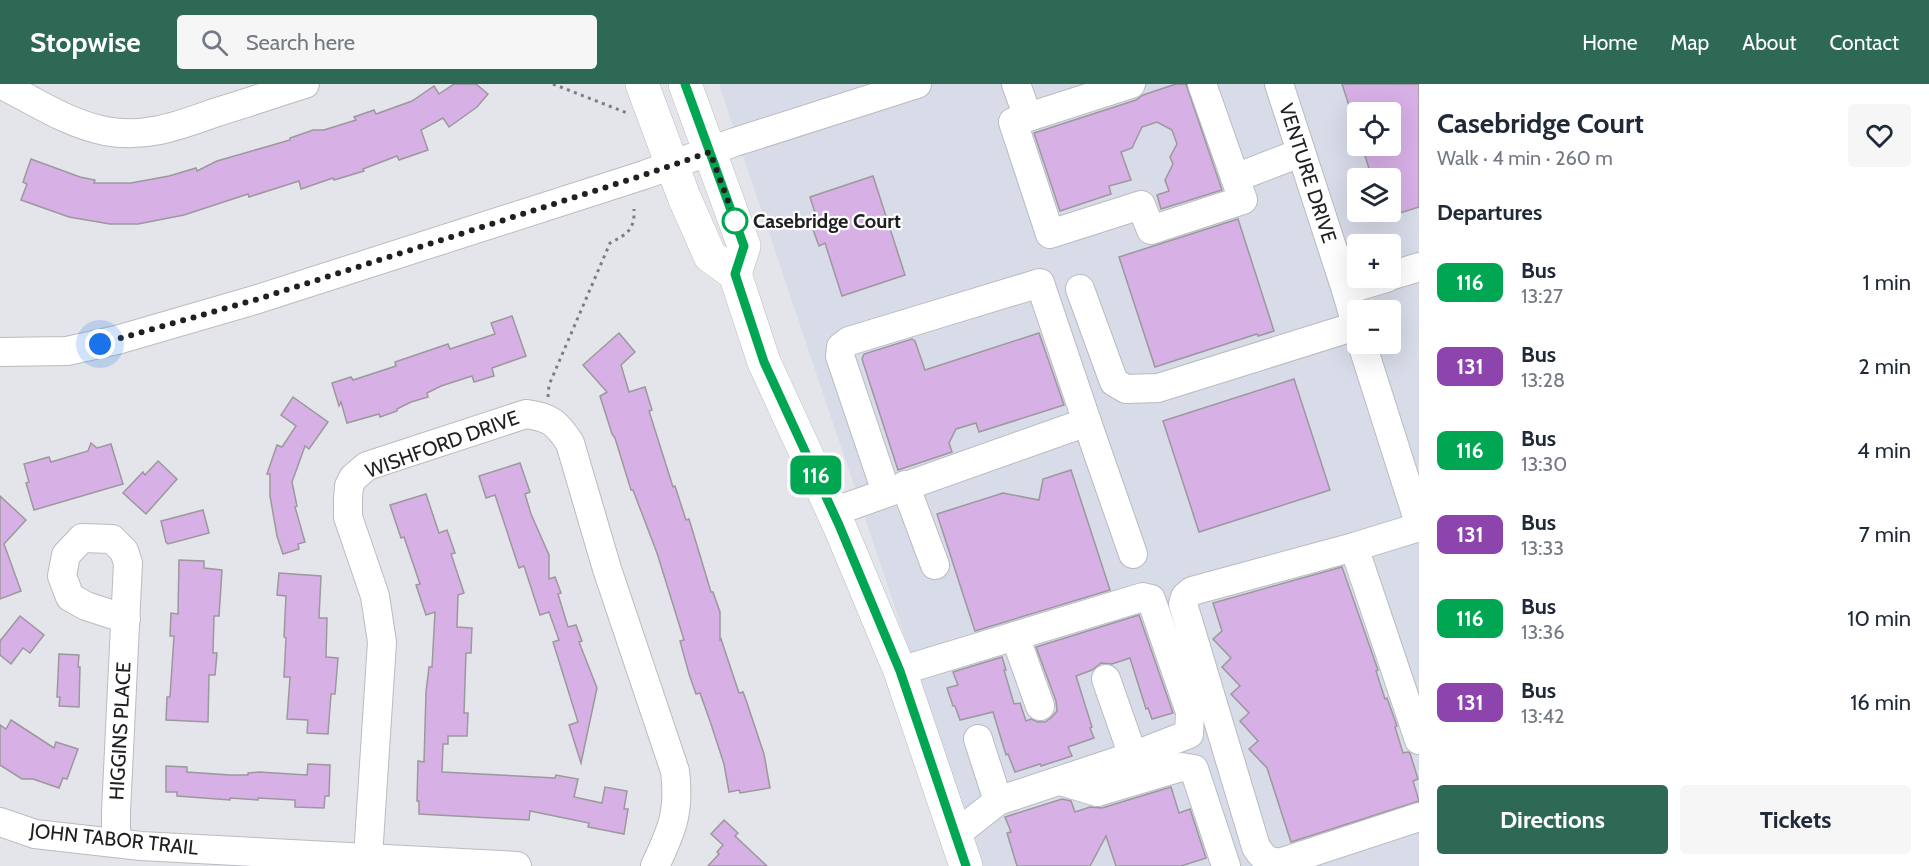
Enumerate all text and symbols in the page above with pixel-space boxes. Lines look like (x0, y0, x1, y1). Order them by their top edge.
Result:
search box (177, 15, 597, 69)
text: Stopwise (30, 25, 141, 59)
icon: search (198, 26, 231, 59)
text: Search here (246, 29, 355, 56)
text: Home (1582, 30, 1638, 55)
text: Map (1671, 30, 1709, 55)
text: About (1742, 30, 1796, 55)
text: Contact (1829, 30, 1899, 55)
street label: VENTURE DRIVE (1274, 100, 1342, 246)
map controls (1347, 102, 1401, 354)
button: locate (1347, 102, 1401, 156)
button: heart (1848, 104, 1911, 167)
text: Casebridge Court (1437, 106, 1644, 140)
text: Walk · 4 min · 260 m (1437, 146, 1613, 170)
button: layers (1347, 168, 1401, 222)
text: Departures (1437, 199, 1542, 226)
marker: Casebridge Court (722, 208, 748, 234)
place label: Casebridge Court (753, 209, 901, 233)
button: + (1347, 234, 1401, 288)
text: Bus (1521, 257, 1556, 284)
text: 1 min (1863, 269, 1911, 296)
text: 116 (1456, 270, 1484, 295)
text: 13:27 (1521, 284, 1563, 308)
button: − (1347, 300, 1401, 354)
your location (85, 329, 115, 359)
text: Bus (1521, 341, 1556, 368)
text: 2 min (1858, 353, 1911, 380)
text: 131 (1457, 354, 1483, 379)
text: 13:28 (1521, 368, 1565, 392)
street label: WISHFORD DRIVE (362, 405, 522, 483)
text: Bus (1521, 425, 1556, 452)
text: 4 min (1857, 437, 1911, 464)
text: 116 (1456, 438, 1484, 463)
text: 13:30 (1521, 452, 1567, 476)
line badge: 116 (782, 456, 850, 494)
text: 116 (802, 463, 830, 488)
text: Bus (1521, 509, 1556, 536)
text: 7 min (1859, 521, 1911, 548)
text: 131 (1457, 522, 1483, 547)
text: 13:33 (1521, 536, 1564, 560)
text: Bus (1521, 593, 1556, 620)
text: 10 min (1847, 605, 1911, 632)
text: 116 (1456, 606, 1484, 631)
text: 13:36 (1521, 620, 1565, 644)
street label: HIGGINS PLACE (104, 661, 136, 801)
text: Bus (1521, 677, 1556, 704)
text: 16 min (1850, 689, 1911, 716)
text: 131 (1457, 690, 1483, 715)
text: 13:42 (1521, 704, 1565, 728)
button: Directions (1437, 785, 1668, 854)
button: Tickets (1680, 785, 1911, 854)
street label: JOHN TABOR TRAIL (28, 818, 199, 860)

